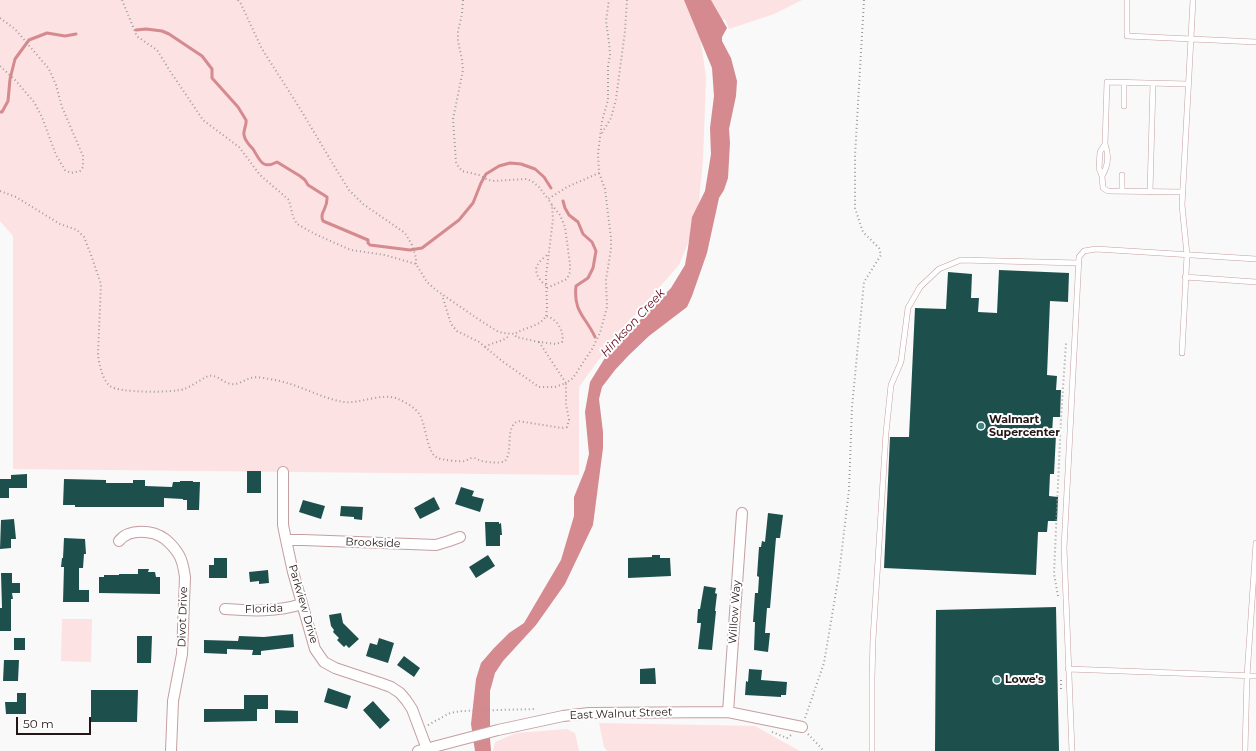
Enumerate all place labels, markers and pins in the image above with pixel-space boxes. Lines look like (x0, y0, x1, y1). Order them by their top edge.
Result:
place label: Walmart Supercenter (989, 413, 1060, 439)
marker: Walmart Supercenter (976, 421, 986, 431)
place label: Lowe's (1005, 673, 1044, 687)
marker: Lowe's (992, 675, 1002, 685)

